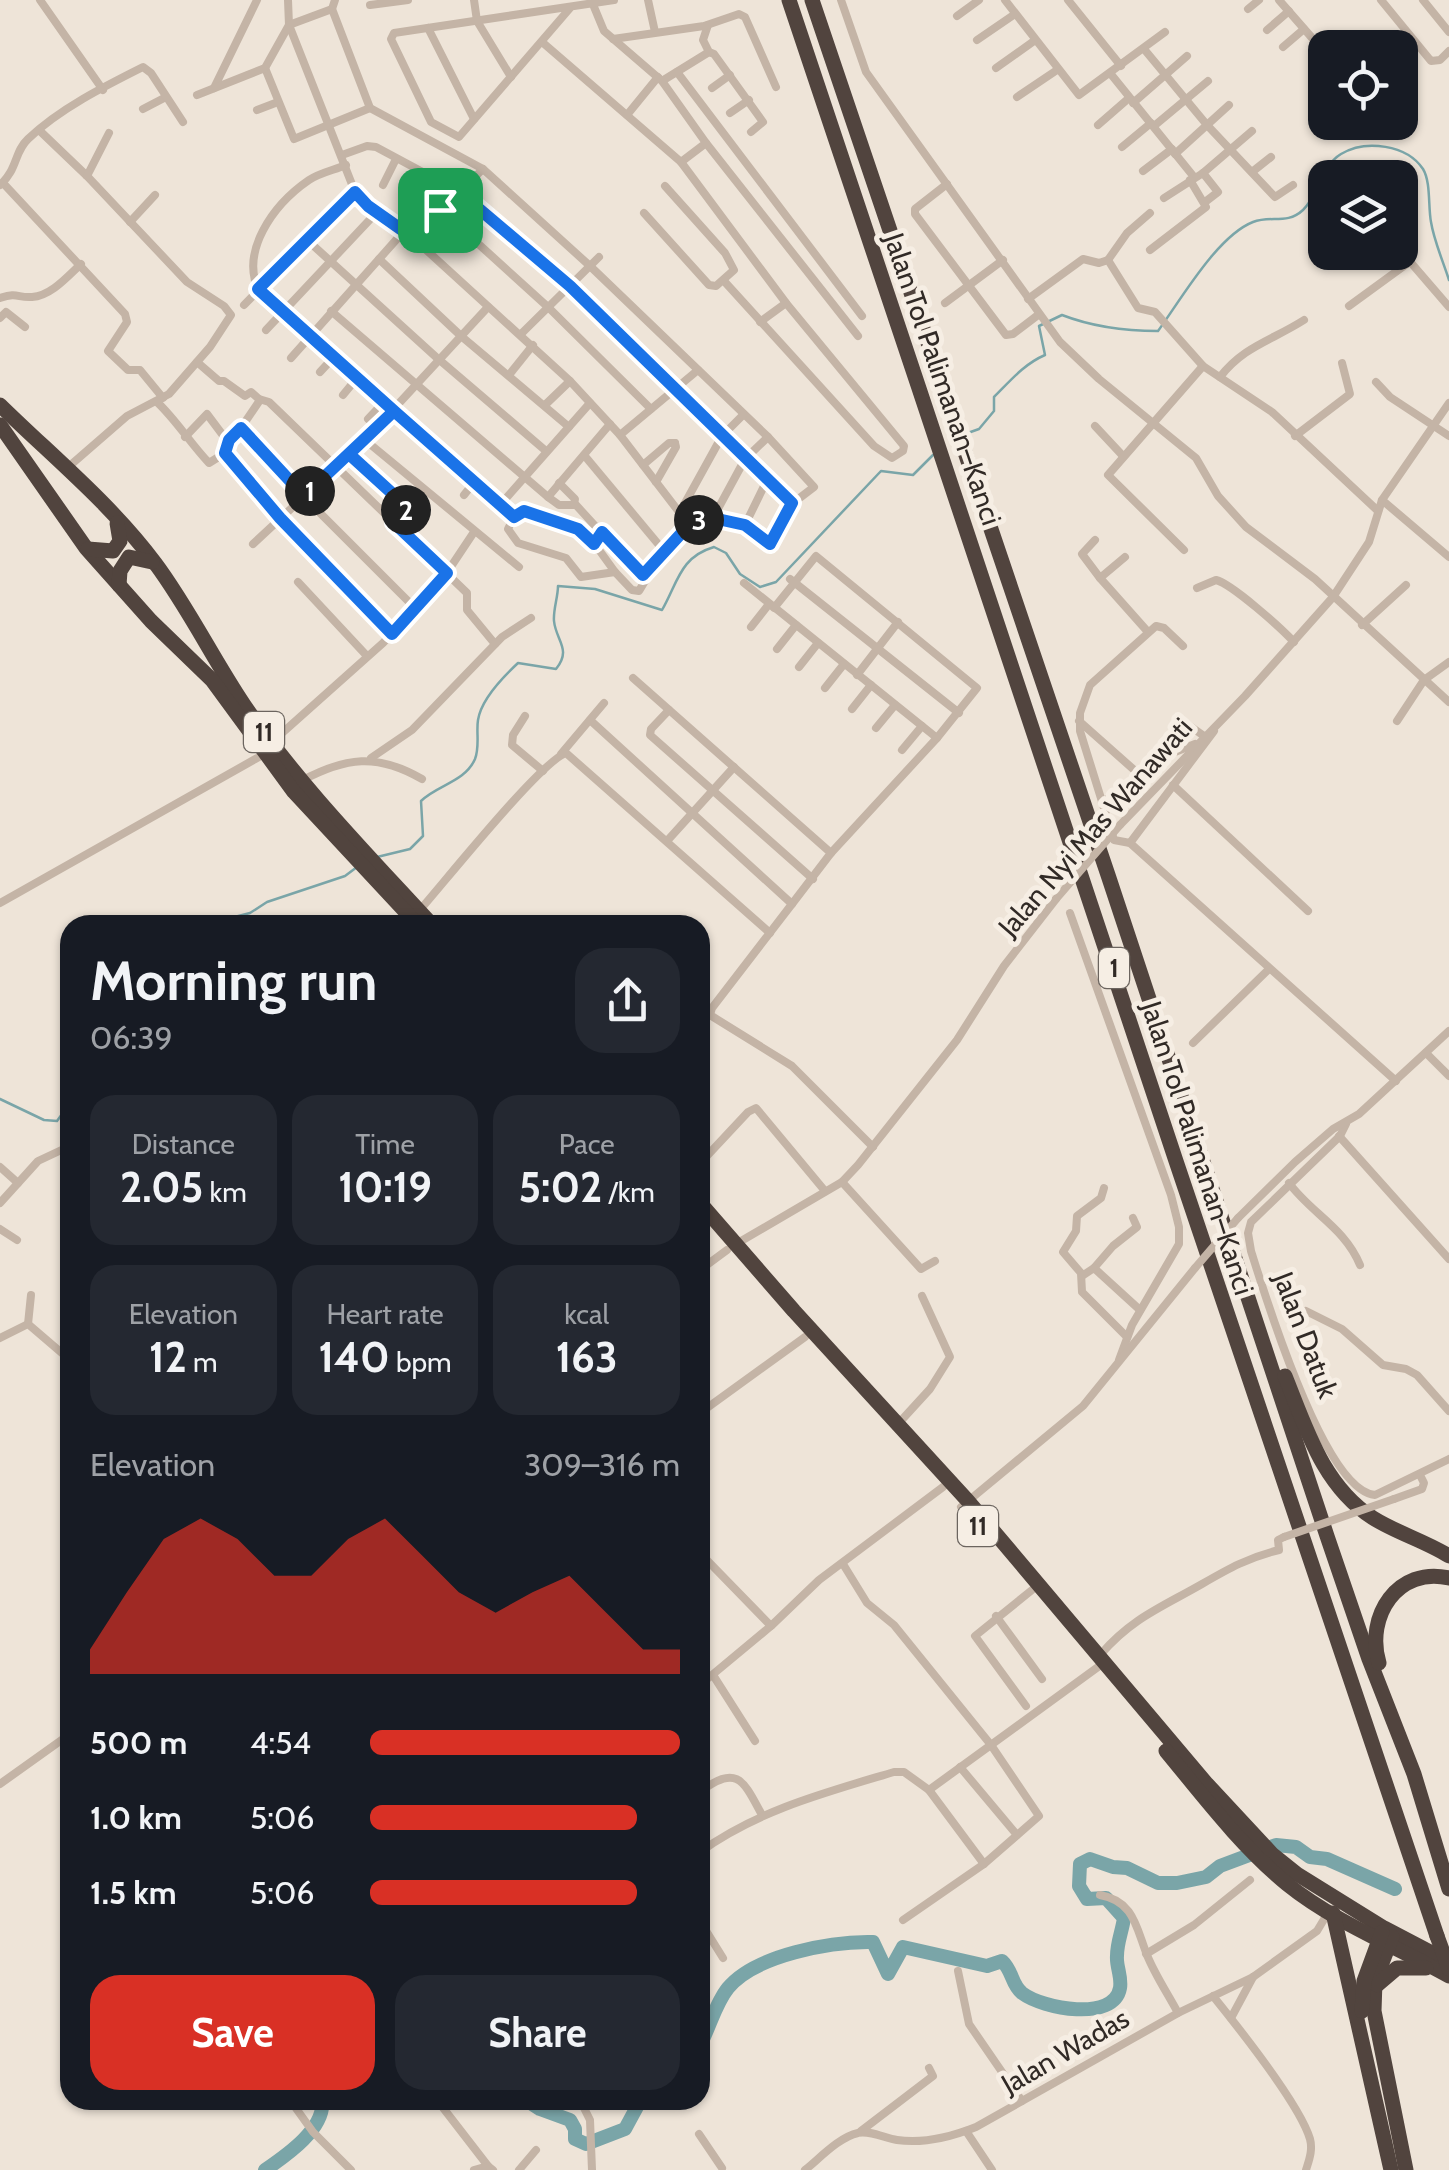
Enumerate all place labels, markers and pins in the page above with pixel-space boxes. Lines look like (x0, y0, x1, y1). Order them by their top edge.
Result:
pin (398, 168, 483, 253)
pin: 1 (285, 466, 335, 516)
pin: 2 (381, 485, 431, 535)
pin: 3 (674, 495, 724, 545)

